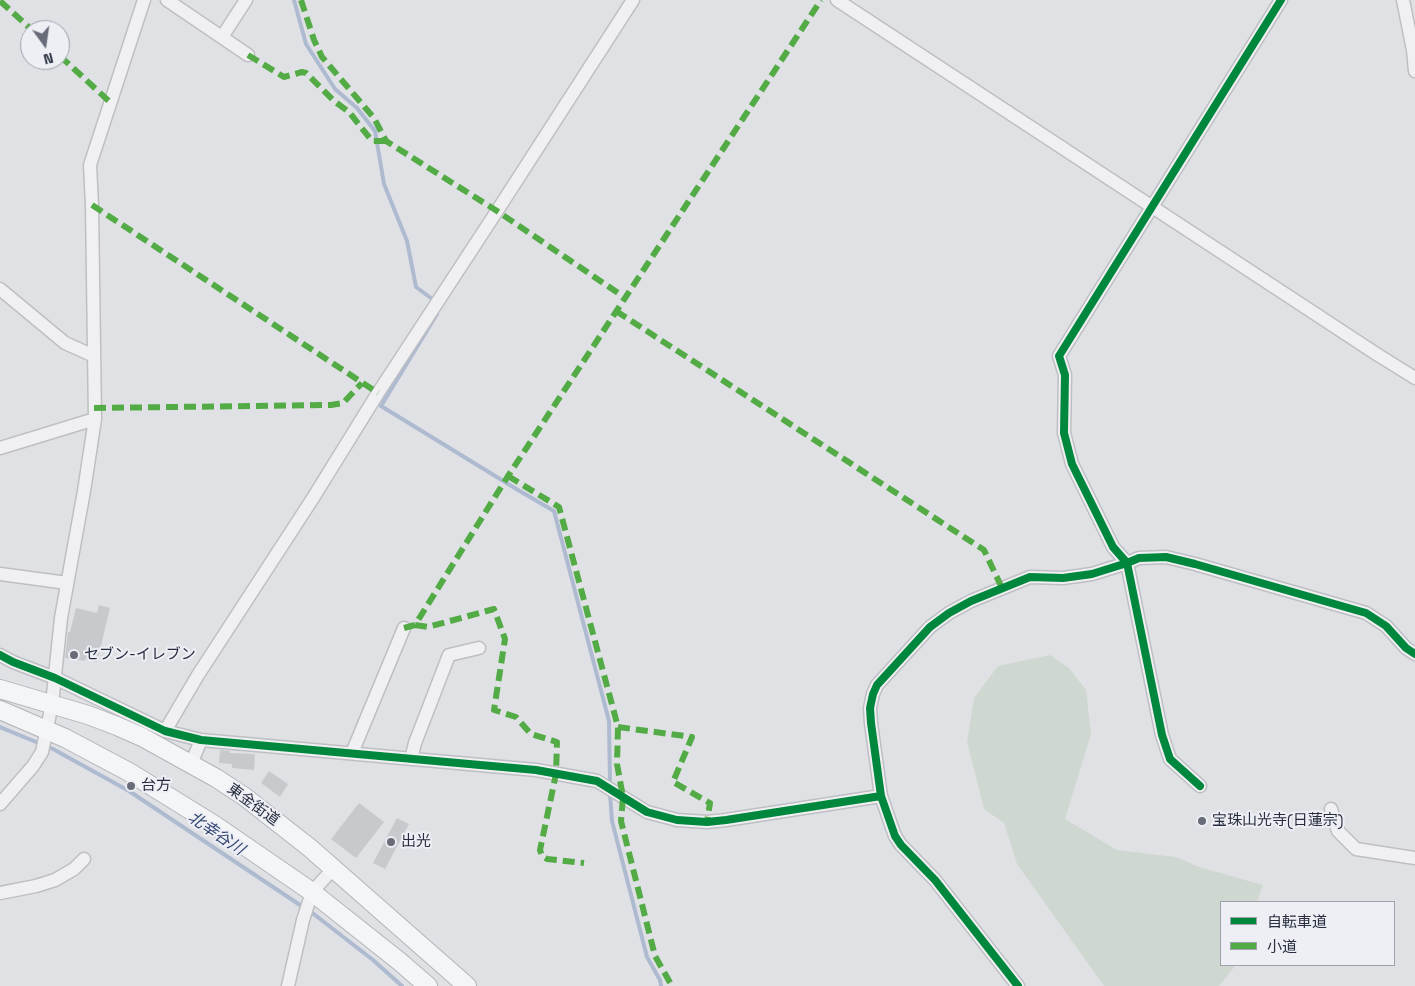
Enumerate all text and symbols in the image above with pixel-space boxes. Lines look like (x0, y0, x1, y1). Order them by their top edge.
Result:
north arrow (20, 20, 70, 70)
text: N (42, 49, 55, 68)
place label: セブン-イレブン (84, 646, 196, 664)
marker: セブン-イレブン (68, 649, 80, 661)
place label: 台方 (141, 777, 171, 795)
marker: 台方 (125, 780, 137, 792)
street label: 東金街道 (223, 780, 283, 830)
water label: 北幸谷川 (184, 808, 248, 860)
place label: 宝珠山光寺(日蓮宗) (1212, 812, 1343, 830)
marker: 宝珠山光寺(日蓮宗) (1196, 815, 1208, 827)
place label: 出光 (401, 833, 431, 851)
marker: 出光 (385, 836, 397, 848)
legend (1220, 901, 1395, 966)
text: 自転車道 (1267, 912, 1327, 931)
text: 小道 (1267, 937, 1297, 956)

